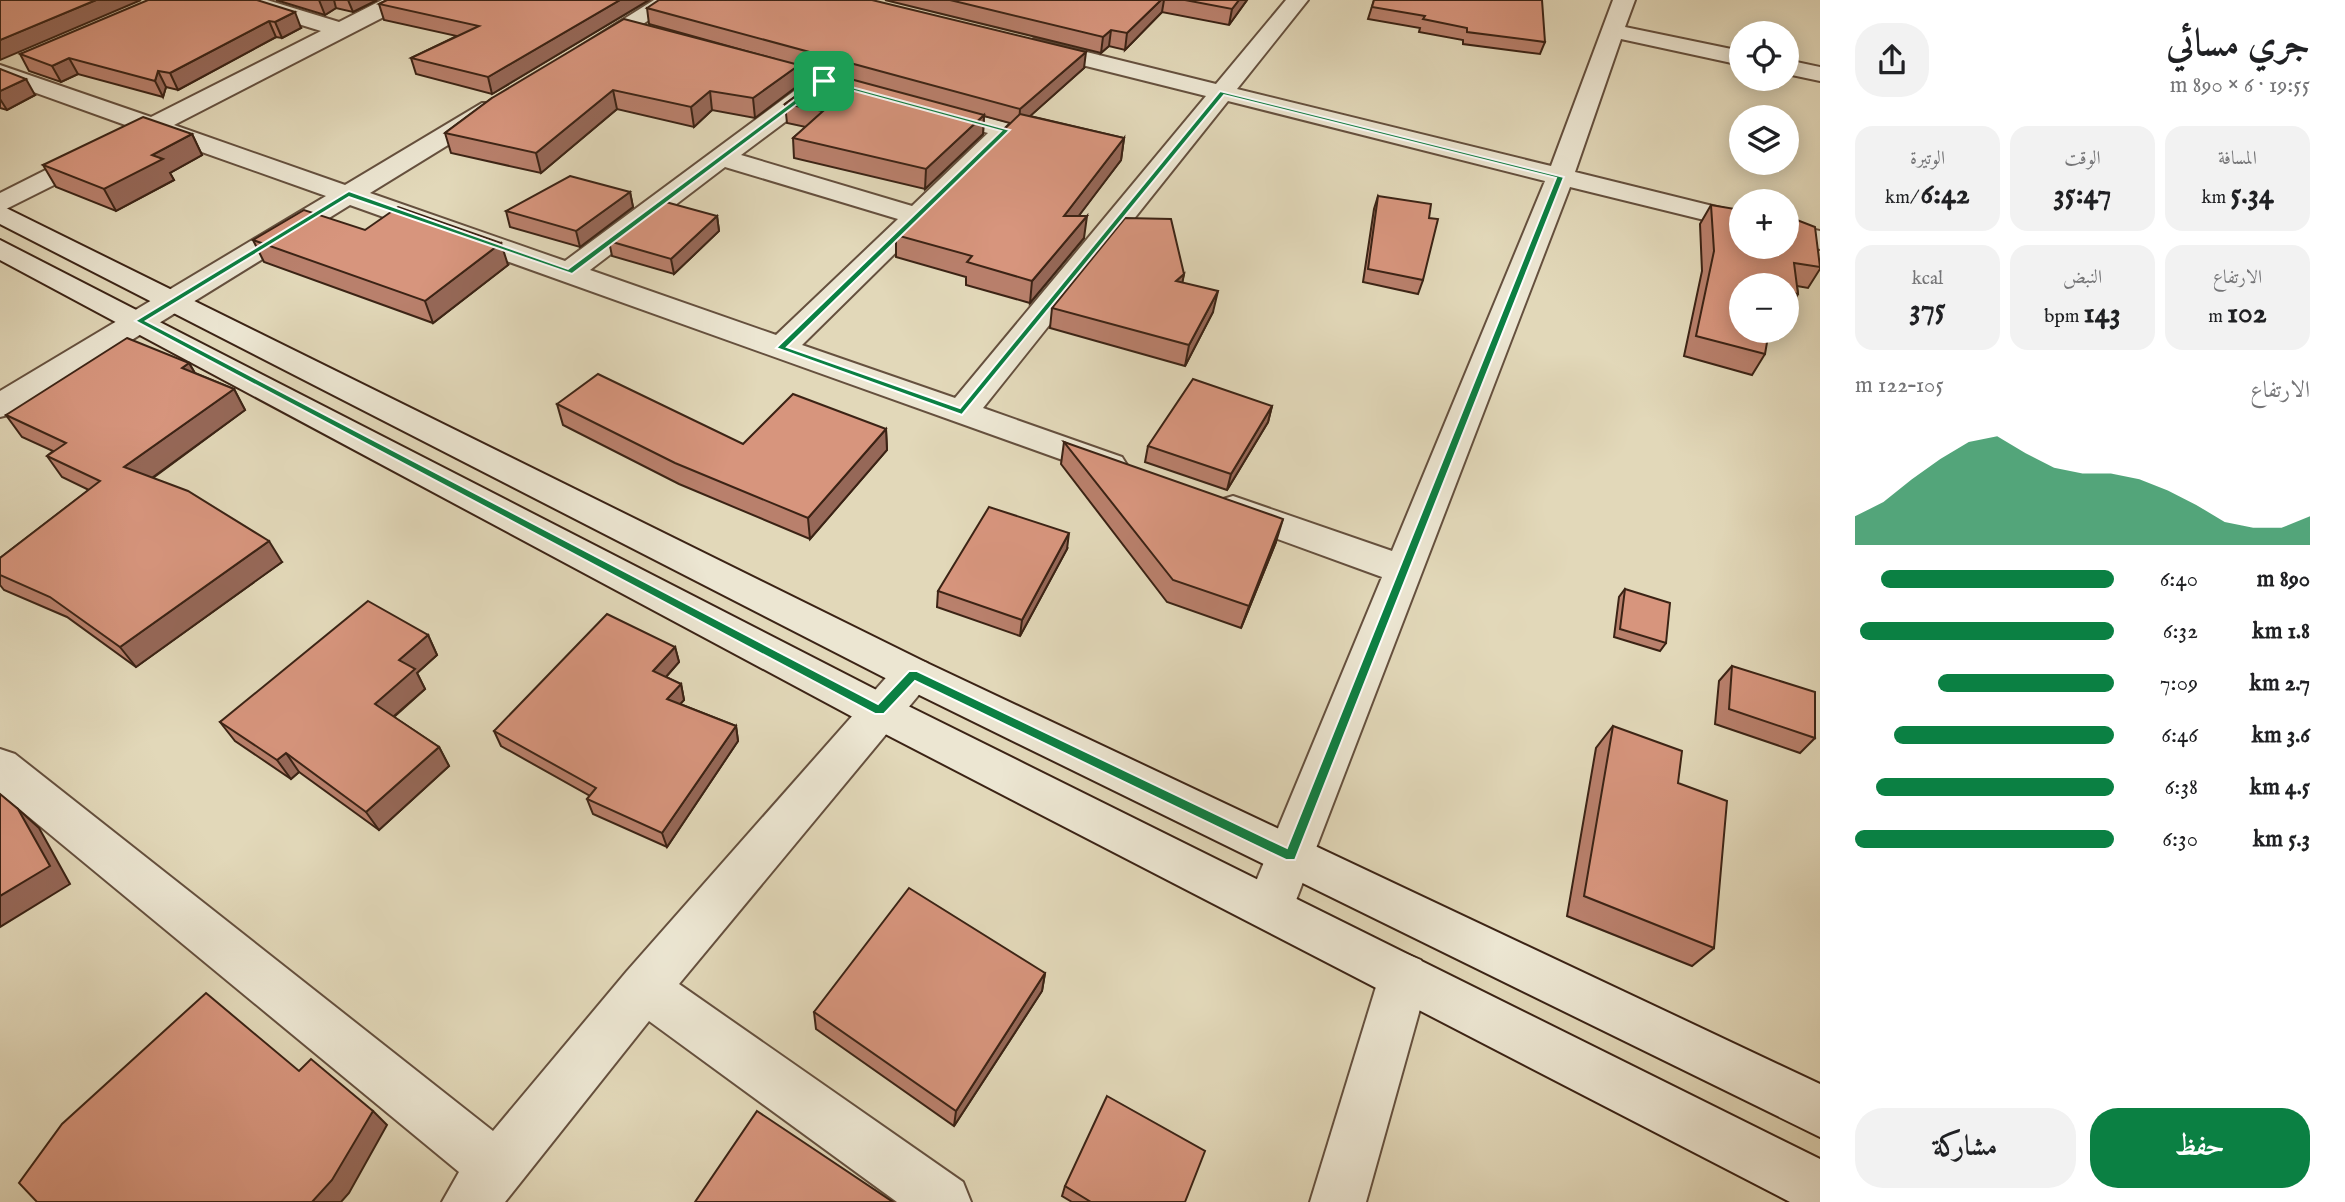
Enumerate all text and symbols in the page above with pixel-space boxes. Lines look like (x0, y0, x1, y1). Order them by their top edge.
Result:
map controls (1729, 21, 1799, 343)
button: locate (1729, 21, 1799, 91)
text: جري مسائي (2166, 21, 2310, 69)
button: share (1855, 23, 1929, 97)
pin (794, 51, 854, 111)
icon: arrive (805, 62, 843, 100)
text: 19:55 · 6 × 890 m (2170, 71, 2310, 100)
button: layers (1729, 105, 1799, 175)
text: الوتيرة (1910, 147, 1945, 171)
text: الوقت (2064, 147, 2101, 171)
text: المسافة (2218, 147, 2257, 171)
text: 6:42 (1921, 176, 1970, 214)
text: 35:47 (2054, 176, 2111, 214)
text: 5.34 (2230, 176, 2274, 214)
text: /km (1885, 186, 1921, 210)
text: km (2201, 186, 2230, 210)
button: + (1729, 189, 1799, 259)
text: النبض (2063, 266, 2102, 290)
text: الارتفاع (2213, 266, 2262, 290)
text: kcal (1912, 267, 1943, 291)
button: − (1729, 273, 1799, 343)
text: 375 (1909, 291, 1946, 329)
text: 143 (2084, 295, 2121, 333)
text: 102 (2227, 295, 2267, 333)
text: bpm (2044, 305, 2084, 329)
text: m (2208, 305, 2227, 329)
text: 105–122 m (1855, 371, 1944, 400)
text: الارتفاع (2250, 376, 2310, 405)
text: 6:40 (2160, 565, 2198, 594)
text: 890 m (2257, 565, 2310, 594)
text: 6:32 (2163, 617, 2198, 646)
text: 1.8 km (2252, 617, 2310, 646)
text: 7:09 (2160, 669, 2198, 698)
text: 2.7 km (2250, 669, 2310, 698)
text: 6:46 (2161, 721, 2198, 750)
text: 3.6 km (2252, 721, 2310, 750)
text: 6:38 (2165, 773, 2198, 802)
text: 4.5 km (2250, 773, 2310, 802)
text: 6:30 (2162, 825, 2198, 854)
text: 5.3 km (2253, 825, 2310, 854)
button: مشاركة (1855, 1108, 2076, 1188)
button: حفظ (2090, 1108, 2310, 1188)

